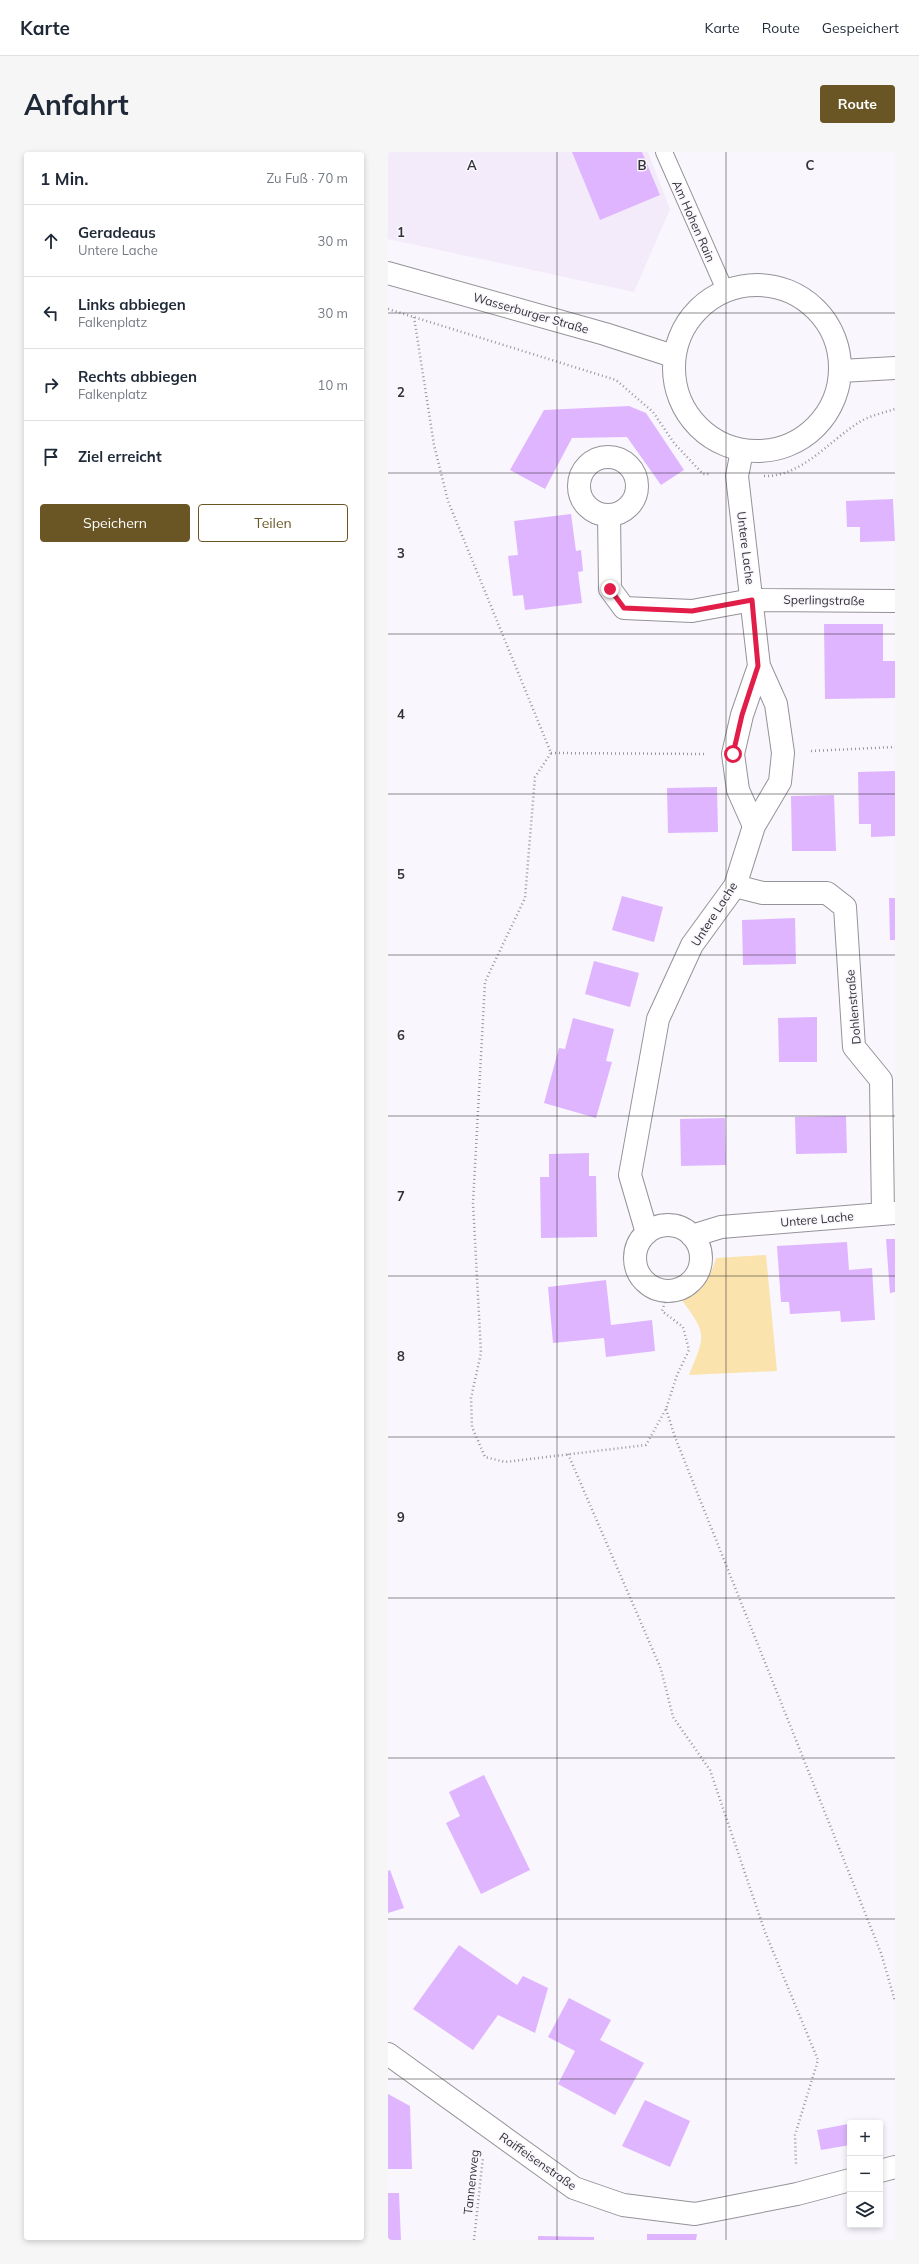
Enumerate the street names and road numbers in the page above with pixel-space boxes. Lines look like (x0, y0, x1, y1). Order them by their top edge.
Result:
street label: Am Hohen Rain (669, 178, 719, 264)
street label: Wasserburger Straße (471, 289, 591, 337)
street label: Untere Lache (734, 511, 758, 585)
street label: Sperlingstraße (783, 592, 865, 608)
street label: Untere Lache (688, 879, 740, 949)
street label: Dohlenstraße (842, 969, 864, 1045)
street label: Untere Lache (780, 1208, 854, 1230)
street label: Raiffeisenstraße (497, 2129, 579, 2193)
street label: Tannenweg (460, 2149, 482, 2215)

